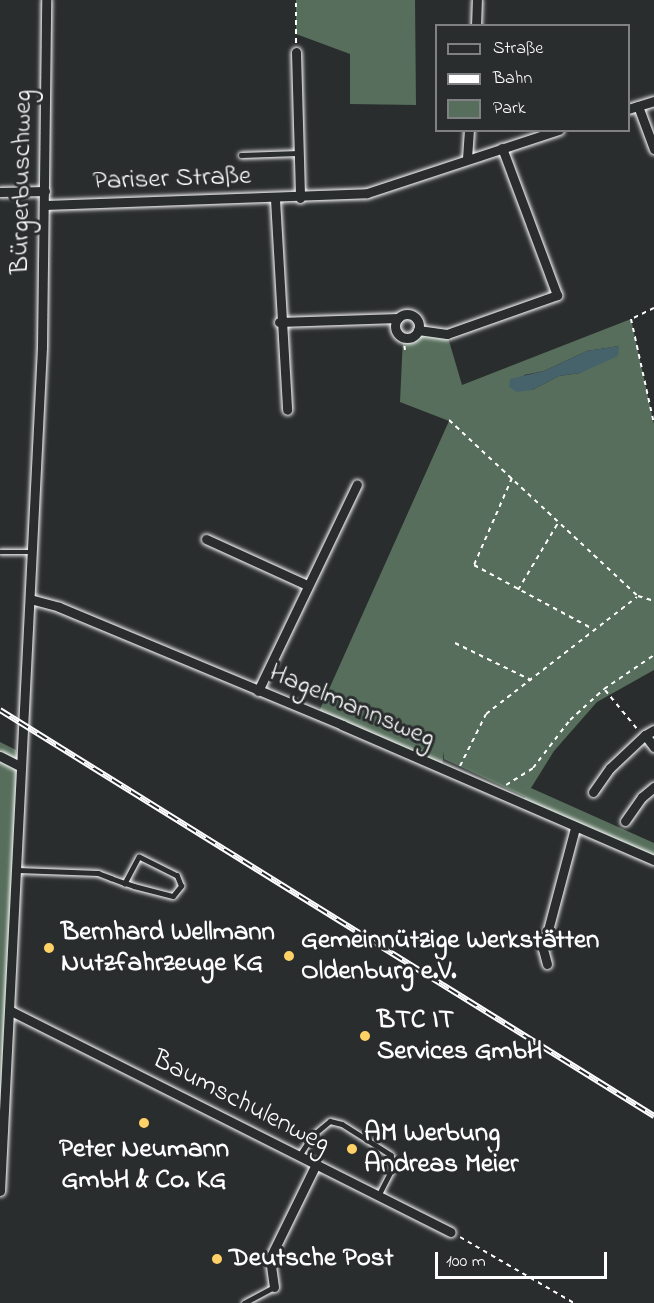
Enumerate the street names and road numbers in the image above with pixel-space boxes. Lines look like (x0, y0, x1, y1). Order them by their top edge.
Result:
street label: Bürgerbuschweg (4, 89, 40, 275)
street label: Pariser Straße (92, 160, 252, 198)
street label: Hagelmannsweg (264, 657, 440, 755)
street label: Baumschulenweg (147, 1043, 335, 1161)

